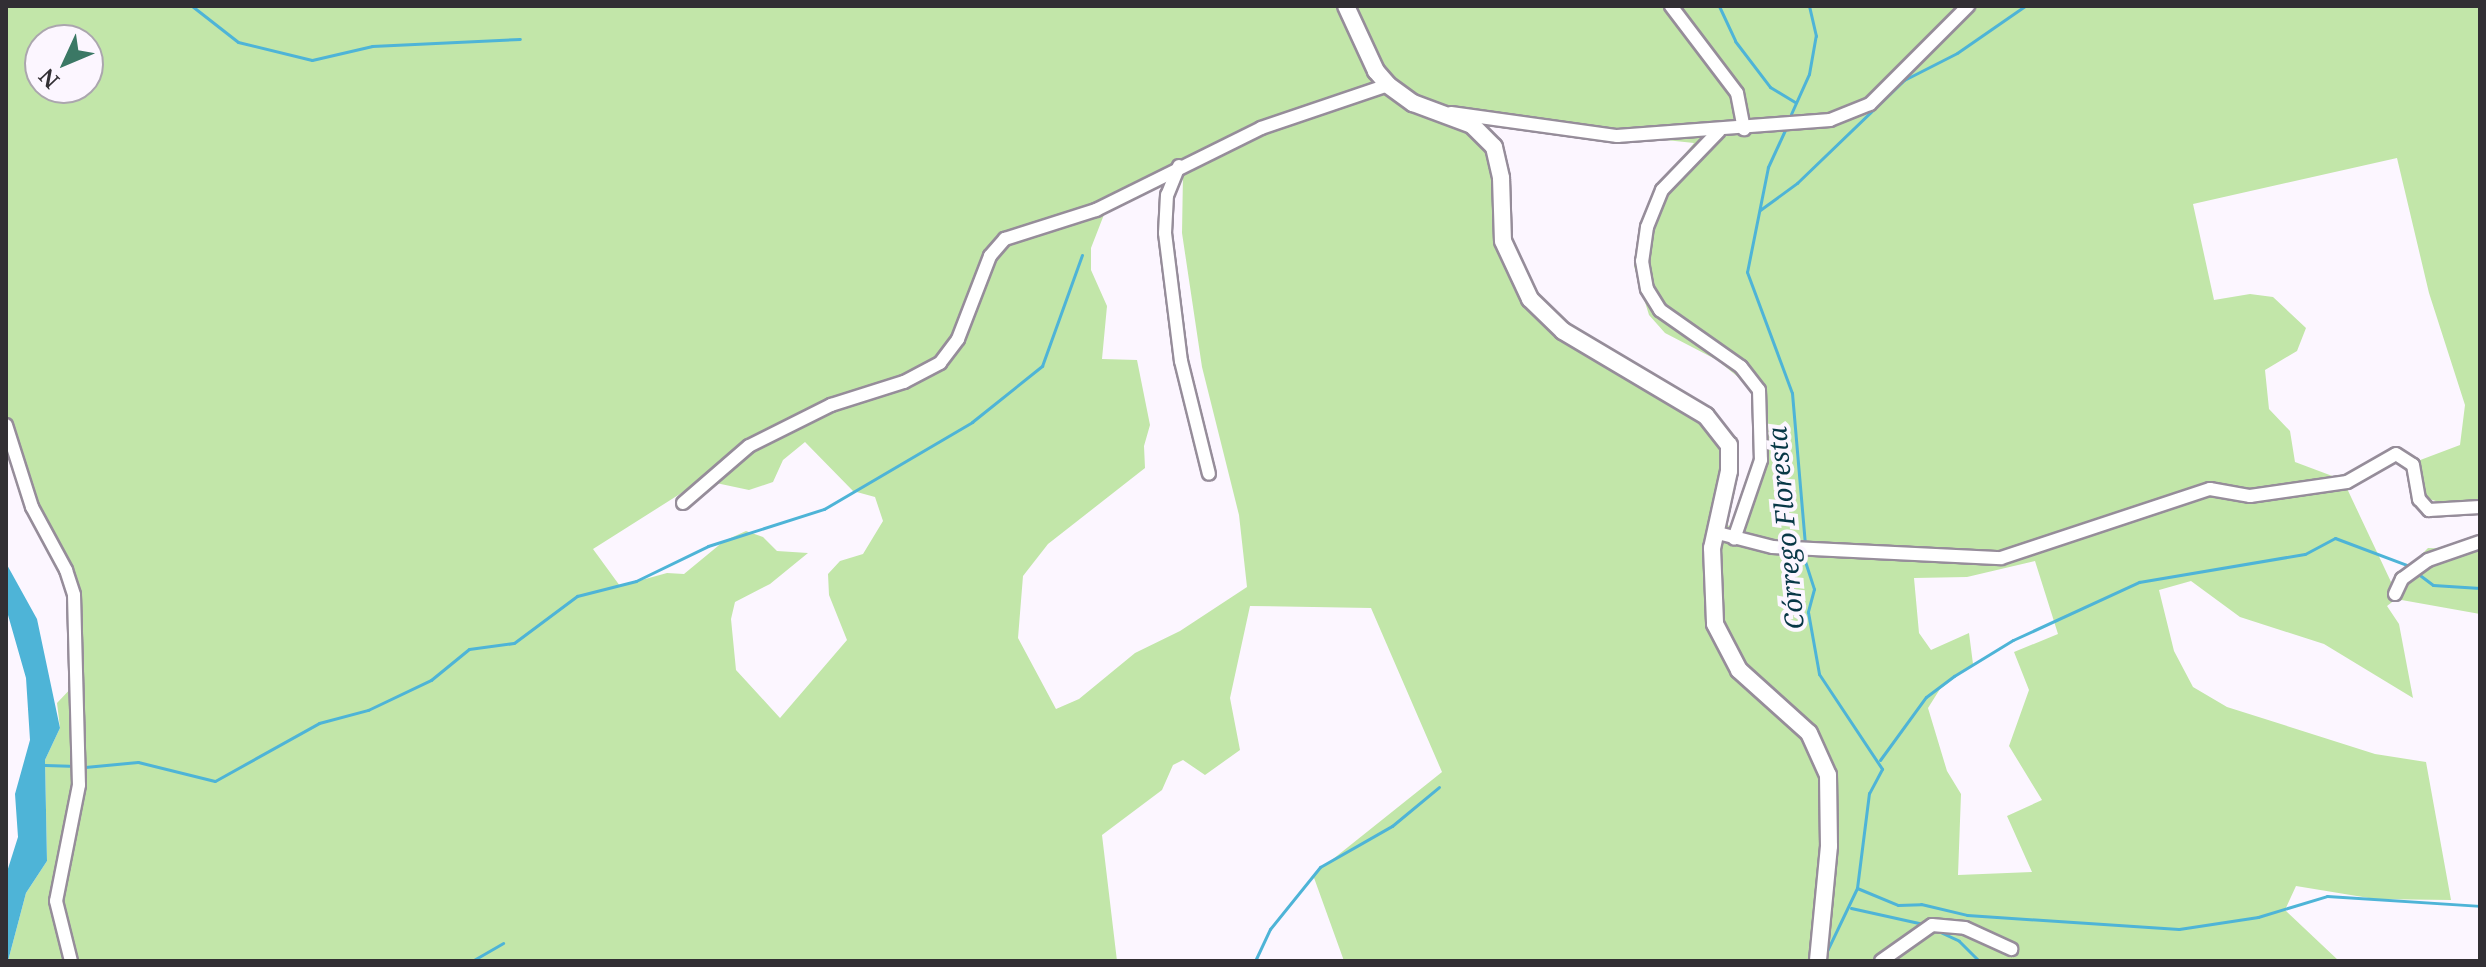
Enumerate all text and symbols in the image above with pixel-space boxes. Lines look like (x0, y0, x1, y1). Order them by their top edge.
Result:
north arrow (24, 24, 104, 104)
text: N (31, 63, 65, 96)
water label: Córrego Floresta (1762, 425, 1810, 631)

